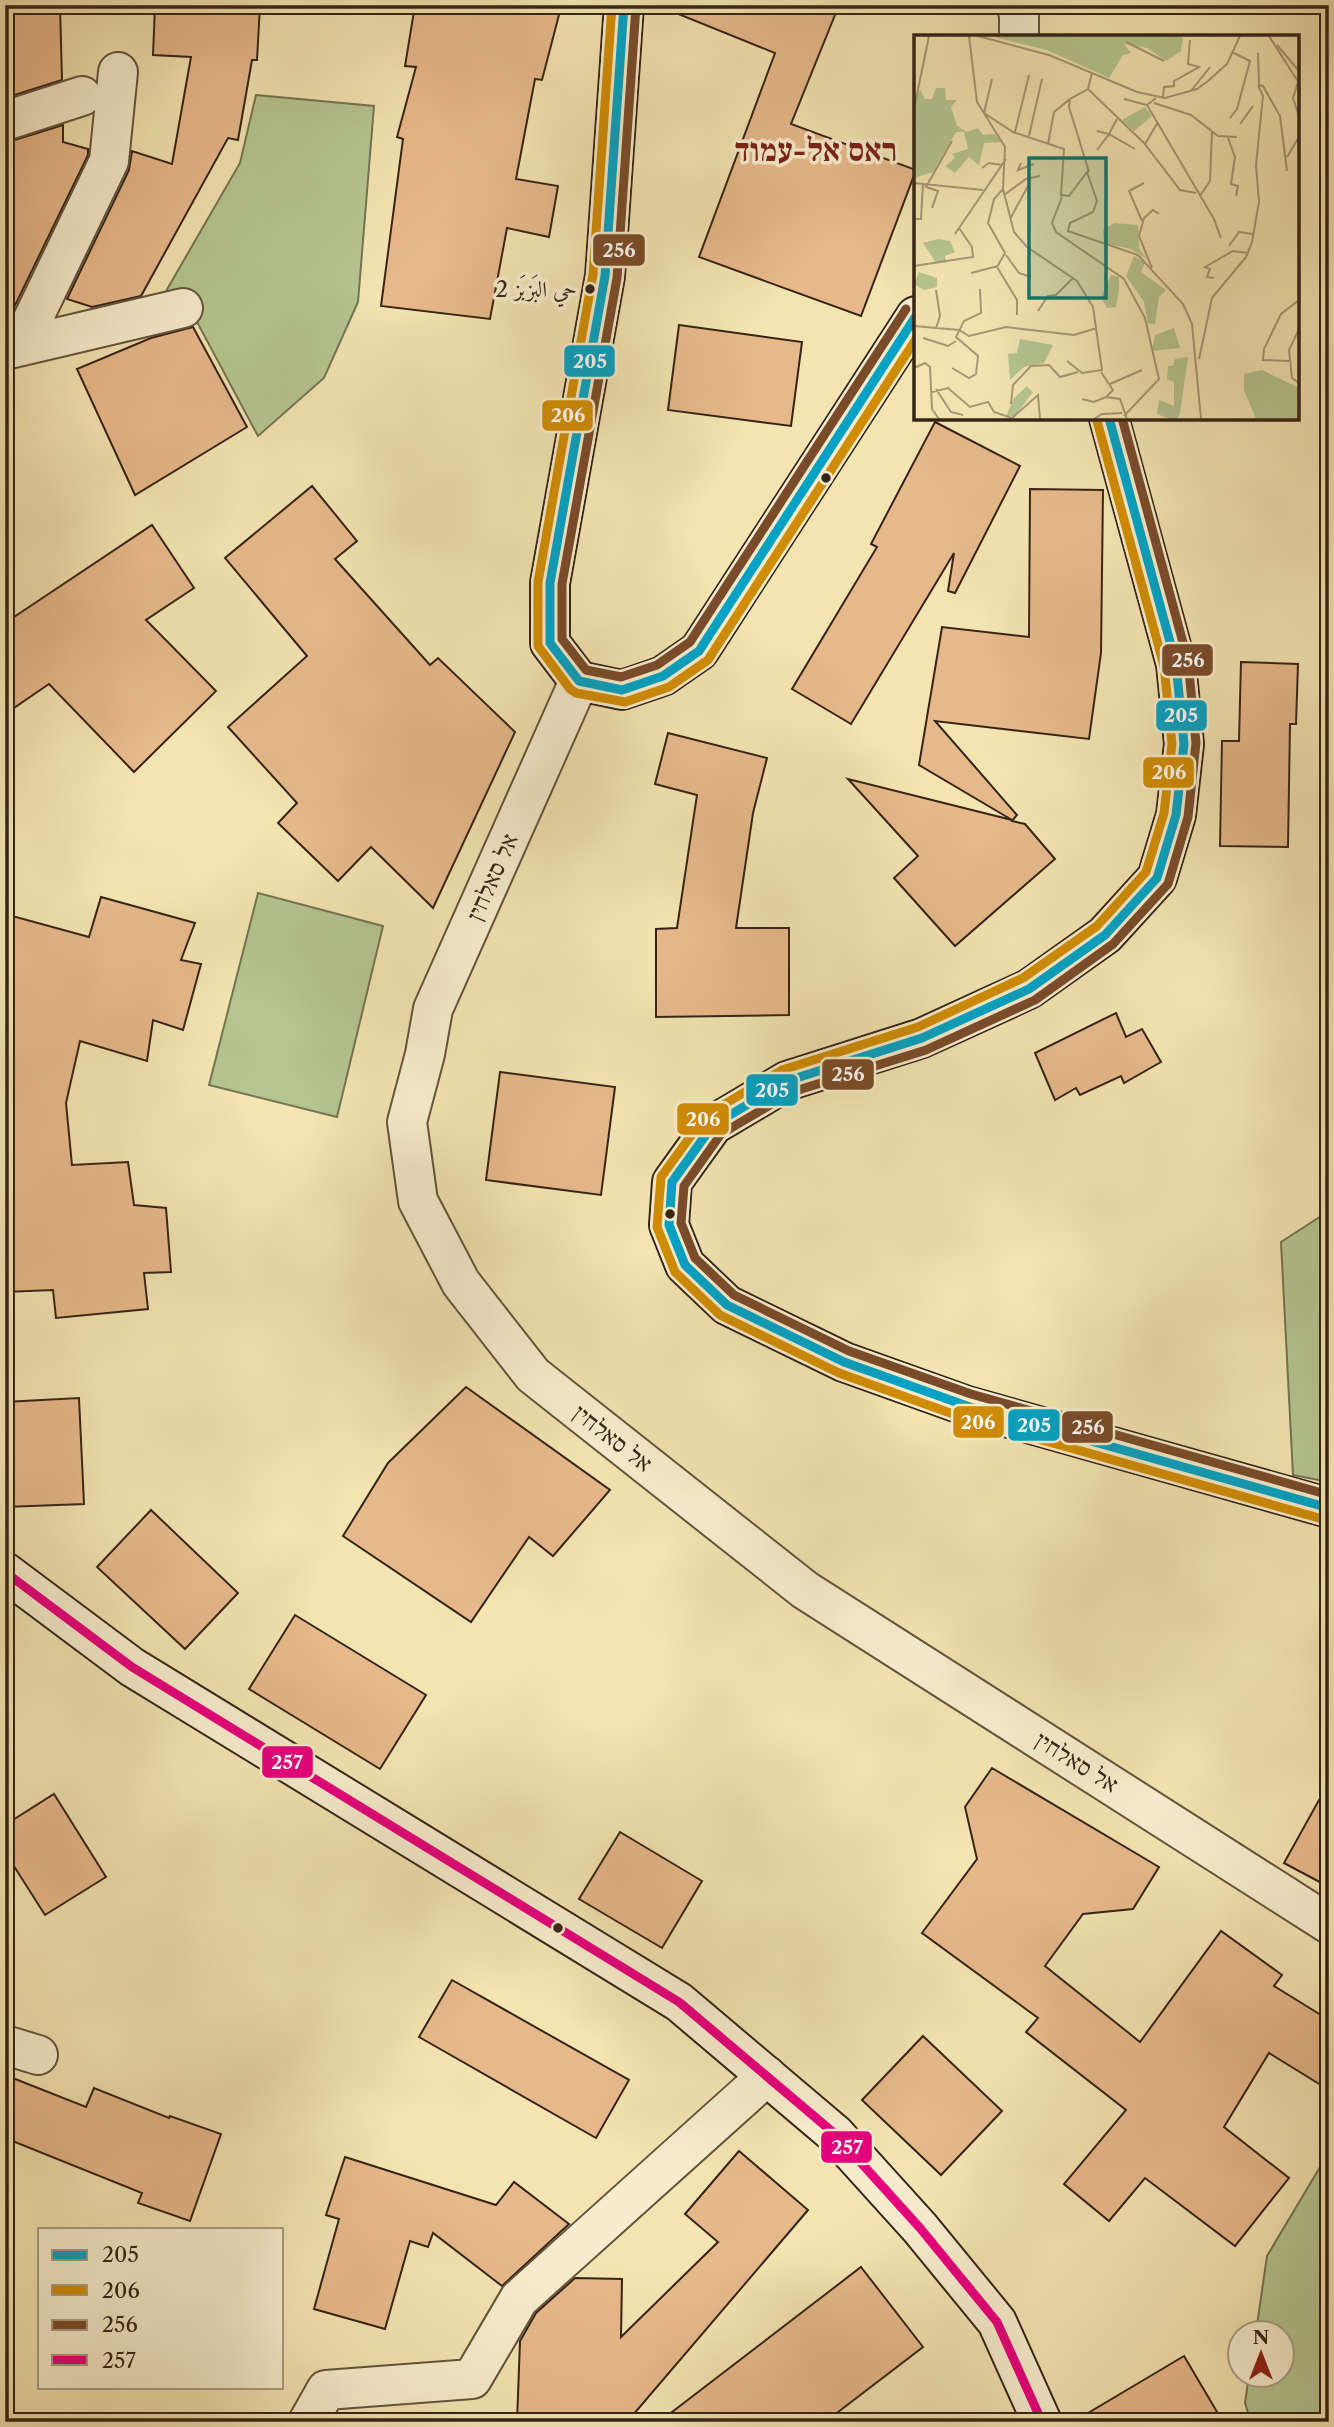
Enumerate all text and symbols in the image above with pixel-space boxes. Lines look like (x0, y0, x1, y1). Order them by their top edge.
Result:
inset map (914, 35, 1299, 420)
district label: ראס אל-עמוד (735, 130, 897, 169)
line badge: 256 (592, 233, 646, 267)
text: 256 (602, 239, 636, 262)
place label: حي البَزبَز 2 (496, 274, 577, 308)
marker: حي البَزبَز 2 (583, 282, 597, 296)
line badge: 205 (563, 344, 616, 378)
text: 205 (573, 350, 607, 373)
line badge: 206 (541, 399, 594, 432)
text: 206 (551, 404, 585, 427)
unlabelled marker (819, 471, 833, 485)
line badge: 256 (1161, 643, 1214, 677)
text: 256 (1171, 649, 1205, 672)
line badge: 205 (1155, 699, 1208, 732)
text: 205 (1164, 704, 1198, 727)
line badge: 206 (1142, 756, 1195, 789)
text: 206 (1152, 761, 1186, 784)
street label: אל סאלחין (460, 829, 524, 925)
line badge: 256 (821, 1058, 875, 1091)
text: 256 (831, 1063, 865, 1086)
line badge: 205 (745, 1073, 799, 1107)
text: 205 (755, 1079, 789, 1102)
line badge: 206 (676, 1102, 730, 1136)
text: 206 (686, 1108, 720, 1131)
unlabelled marker (663, 1207, 677, 1221)
street label: אל סאלחין (568, 1398, 658, 1478)
line badge: 206 (952, 1405, 1005, 1439)
line badge: 205 (1007, 1408, 1061, 1442)
line badge: 256 (1061, 1410, 1114, 1444)
text: 206 (961, 1411, 995, 1434)
text: 205 (1017, 1414, 1051, 1437)
text: 256 (1071, 1416, 1105, 1439)
street label: אל סאלחין (1030, 1725, 1124, 1799)
line badge: 257 (261, 1745, 314, 1779)
text: 257 (271, 1751, 303, 1774)
unlabelled marker (551, 1921, 565, 1935)
line badge: 257 (820, 2130, 873, 2164)
text: 257 (831, 2136, 863, 2159)
legend (38, 2228, 284, 2388)
text: 205 (102, 2242, 139, 2267)
text: 206 (102, 2278, 140, 2303)
text: 256 (102, 2312, 138, 2337)
north arrow (1226, 2318, 1296, 2388)
text: N (1253, 2326, 1269, 2349)
text: 257 (102, 2348, 136, 2373)

